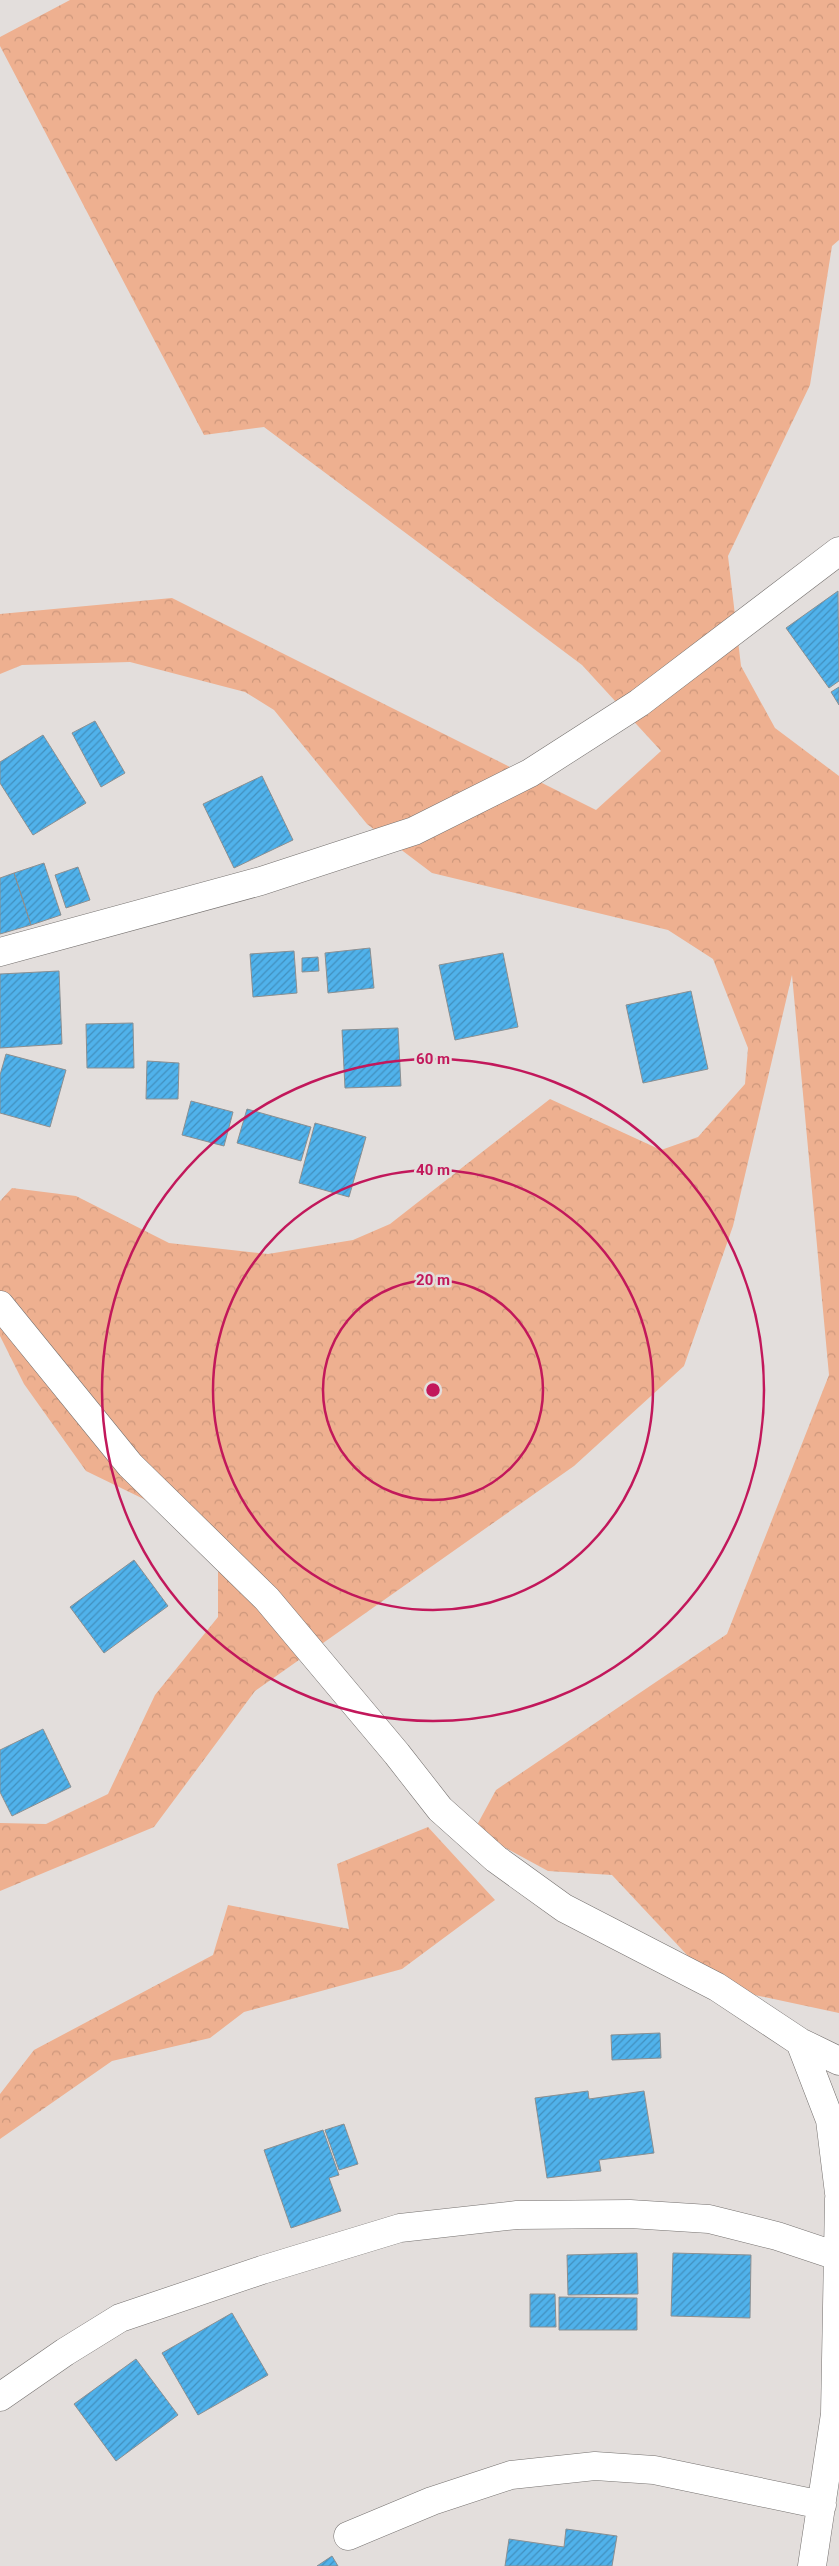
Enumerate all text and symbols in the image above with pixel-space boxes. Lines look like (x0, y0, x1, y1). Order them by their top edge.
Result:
text: 60 m (416, 1050, 450, 1068)
text: 40 m (416, 1161, 450, 1179)
text: 20 m (416, 1271, 450, 1289)
centre of rings (424, 1381, 442, 1399)

